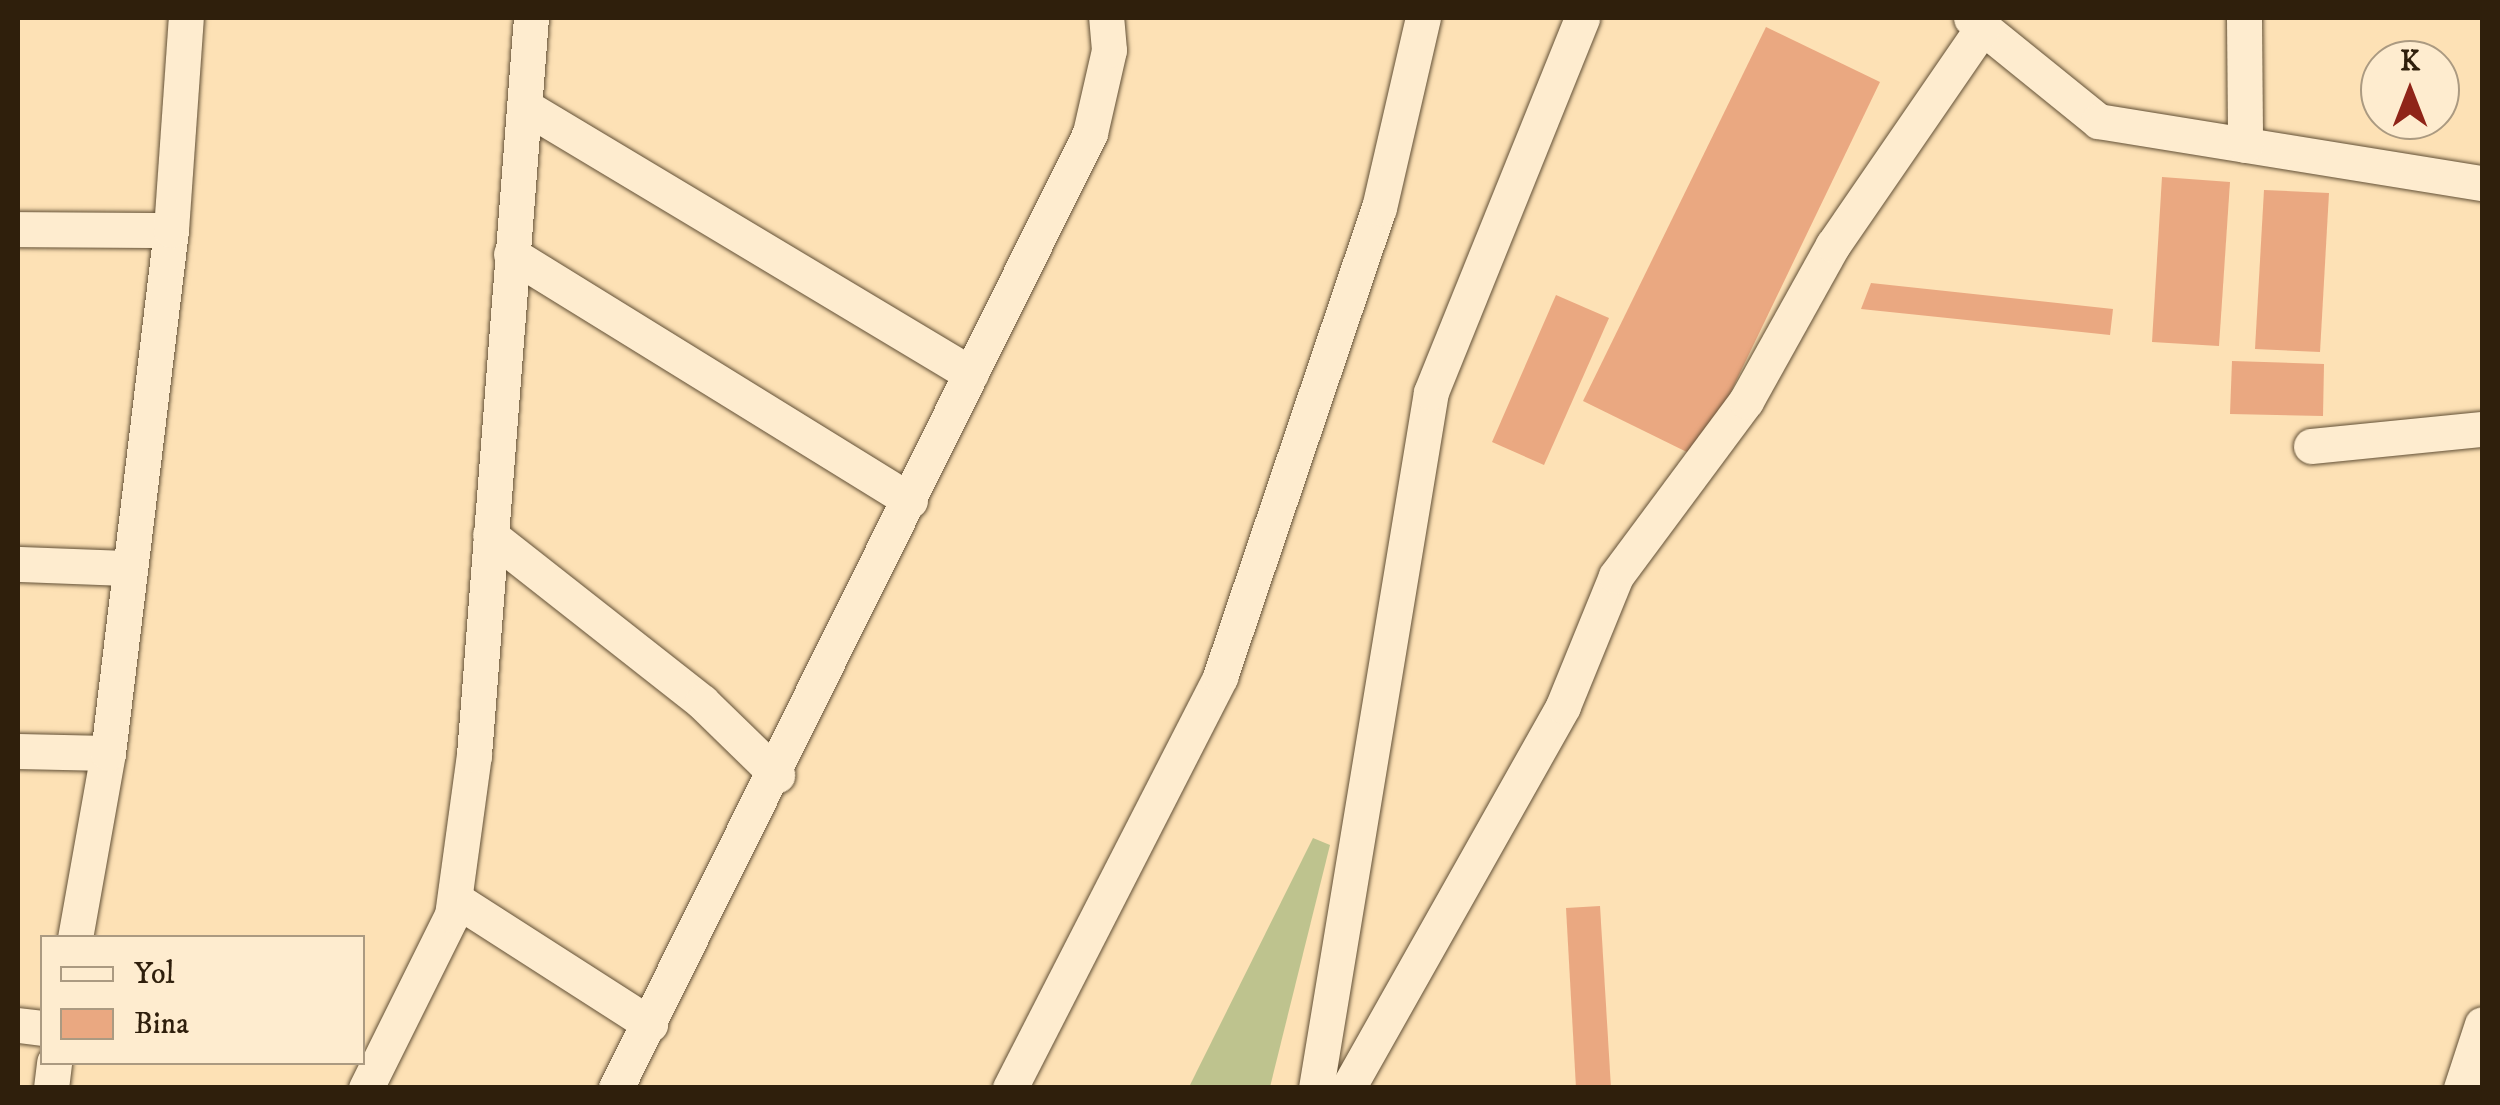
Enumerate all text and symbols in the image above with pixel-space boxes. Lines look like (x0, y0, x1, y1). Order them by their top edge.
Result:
north arrow (2360, 40, 2460, 140)
text: K (2400, 44, 2420, 79)
legend (40, 935, 365, 1065)
text: Yol (134, 956, 175, 993)
text: Bina (134, 1006, 189, 1043)

